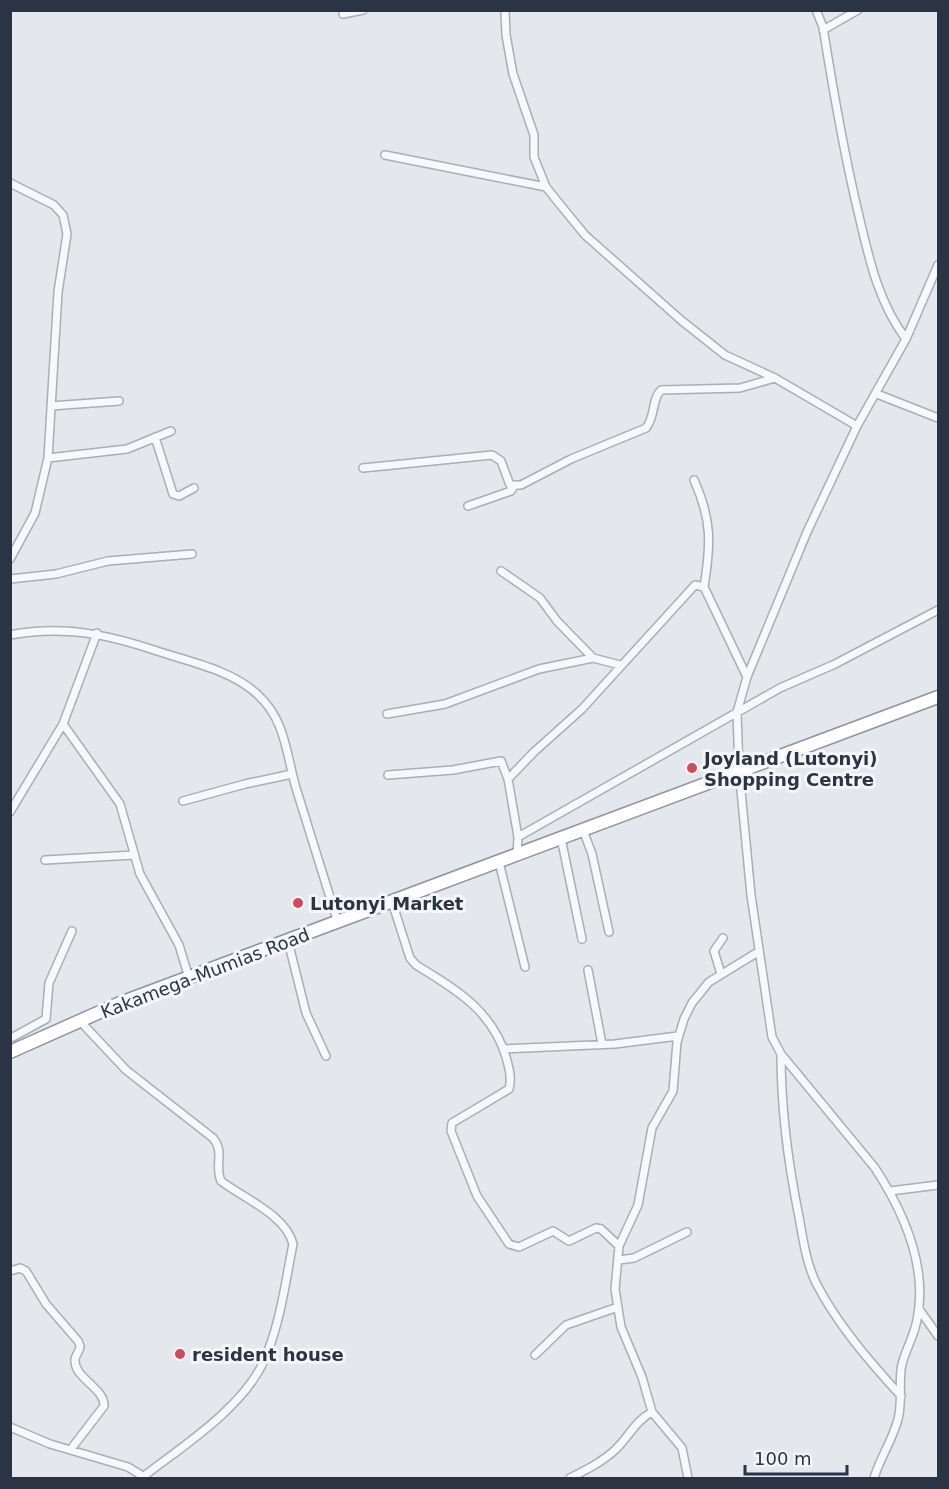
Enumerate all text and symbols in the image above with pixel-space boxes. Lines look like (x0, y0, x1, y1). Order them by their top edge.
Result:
place label: Joyland (Lutonyi) Shopping Centre (702, 748, 878, 790)
marker: Joyland (Lutonyi) Shopping Centre (685, 761, 699, 775)
place label: Lutonyi Market (310, 893, 464, 914)
marker: Lutonyi Market (291, 896, 305, 910)
street label: Kakamega-Mumias Road (98, 923, 312, 1023)
place label: resident house (192, 1344, 344, 1365)
marker: resident house (173, 1347, 187, 1361)
scale bar (745, 1438, 847, 1476)
text: 100 m (754, 1448, 812, 1469)

